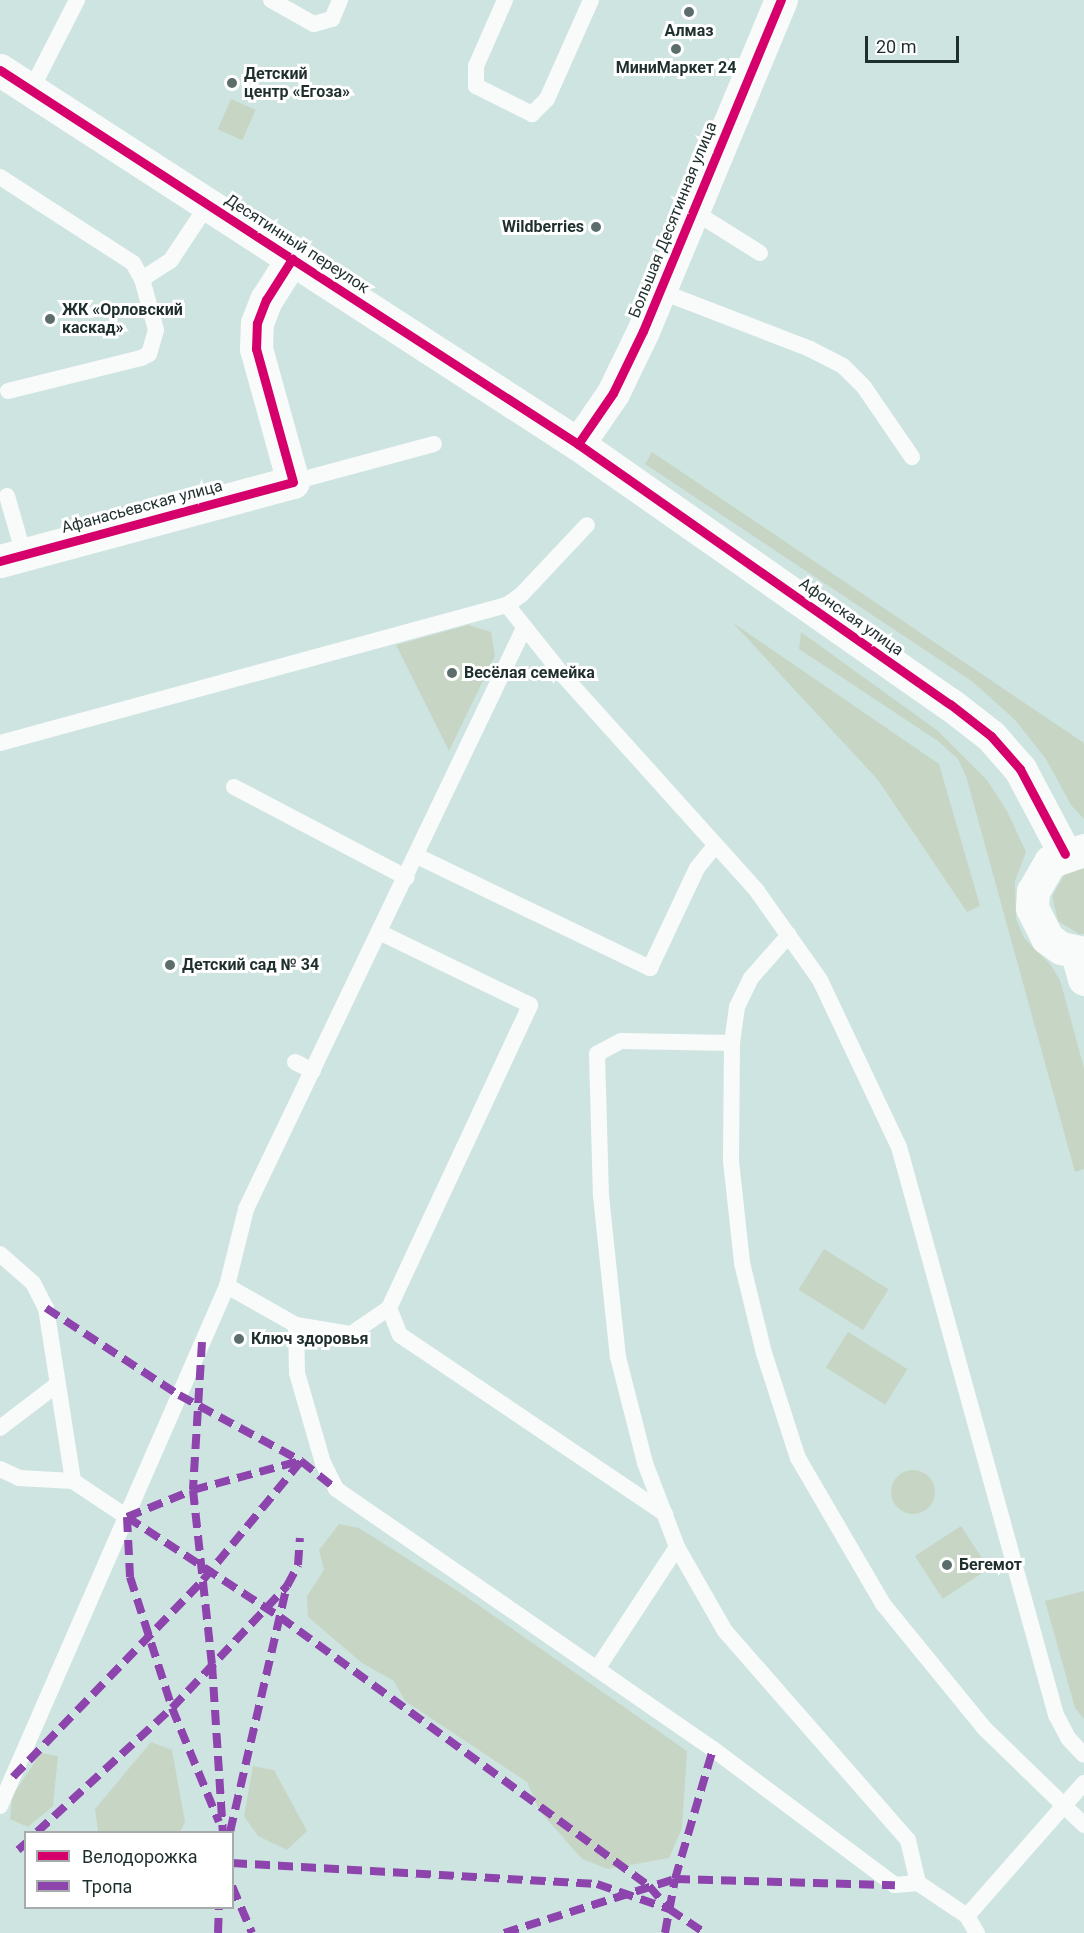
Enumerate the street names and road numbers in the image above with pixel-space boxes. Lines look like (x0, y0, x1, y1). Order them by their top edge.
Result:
street label: Большая Десятинная улица (625, 119, 721, 321)
street label: Десятинный переулок (221, 190, 373, 298)
street label: Афанасьевская улица (59, 476, 225, 538)
street label: Афонская улица (795, 574, 907, 660)

